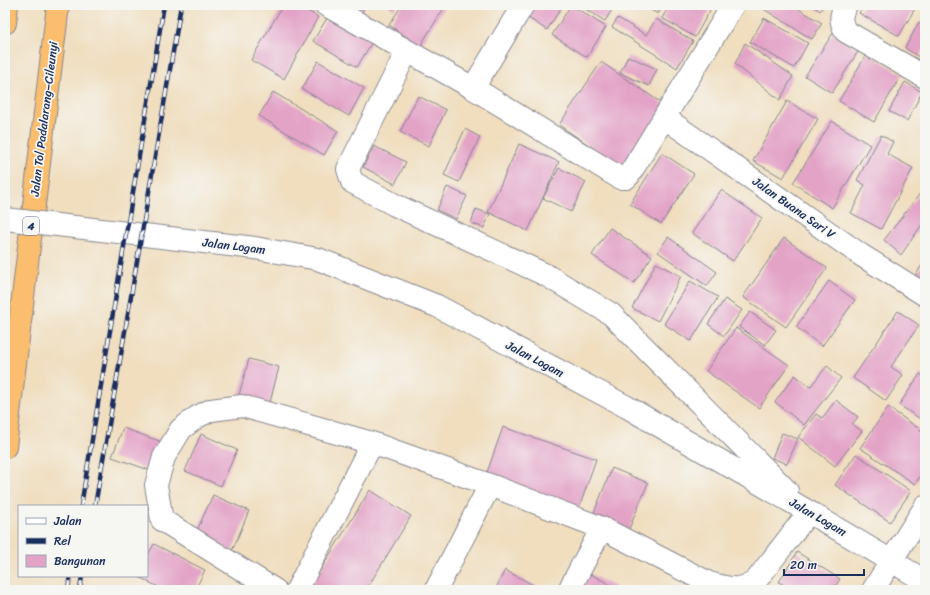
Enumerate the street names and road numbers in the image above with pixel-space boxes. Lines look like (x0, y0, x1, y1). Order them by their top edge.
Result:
street label: Jalan Tol Padalarang–Cileunyi (23, 40, 64, 199)
street label: Jalan Buana Sari V (747, 170, 841, 245)
road number: 4 (23, 217, 39, 235)
street label: Jalan Logam (200, 231, 267, 261)
street label: Jalan Logam (501, 334, 568, 384)
street label: Jalan Logam (784, 491, 851, 542)

